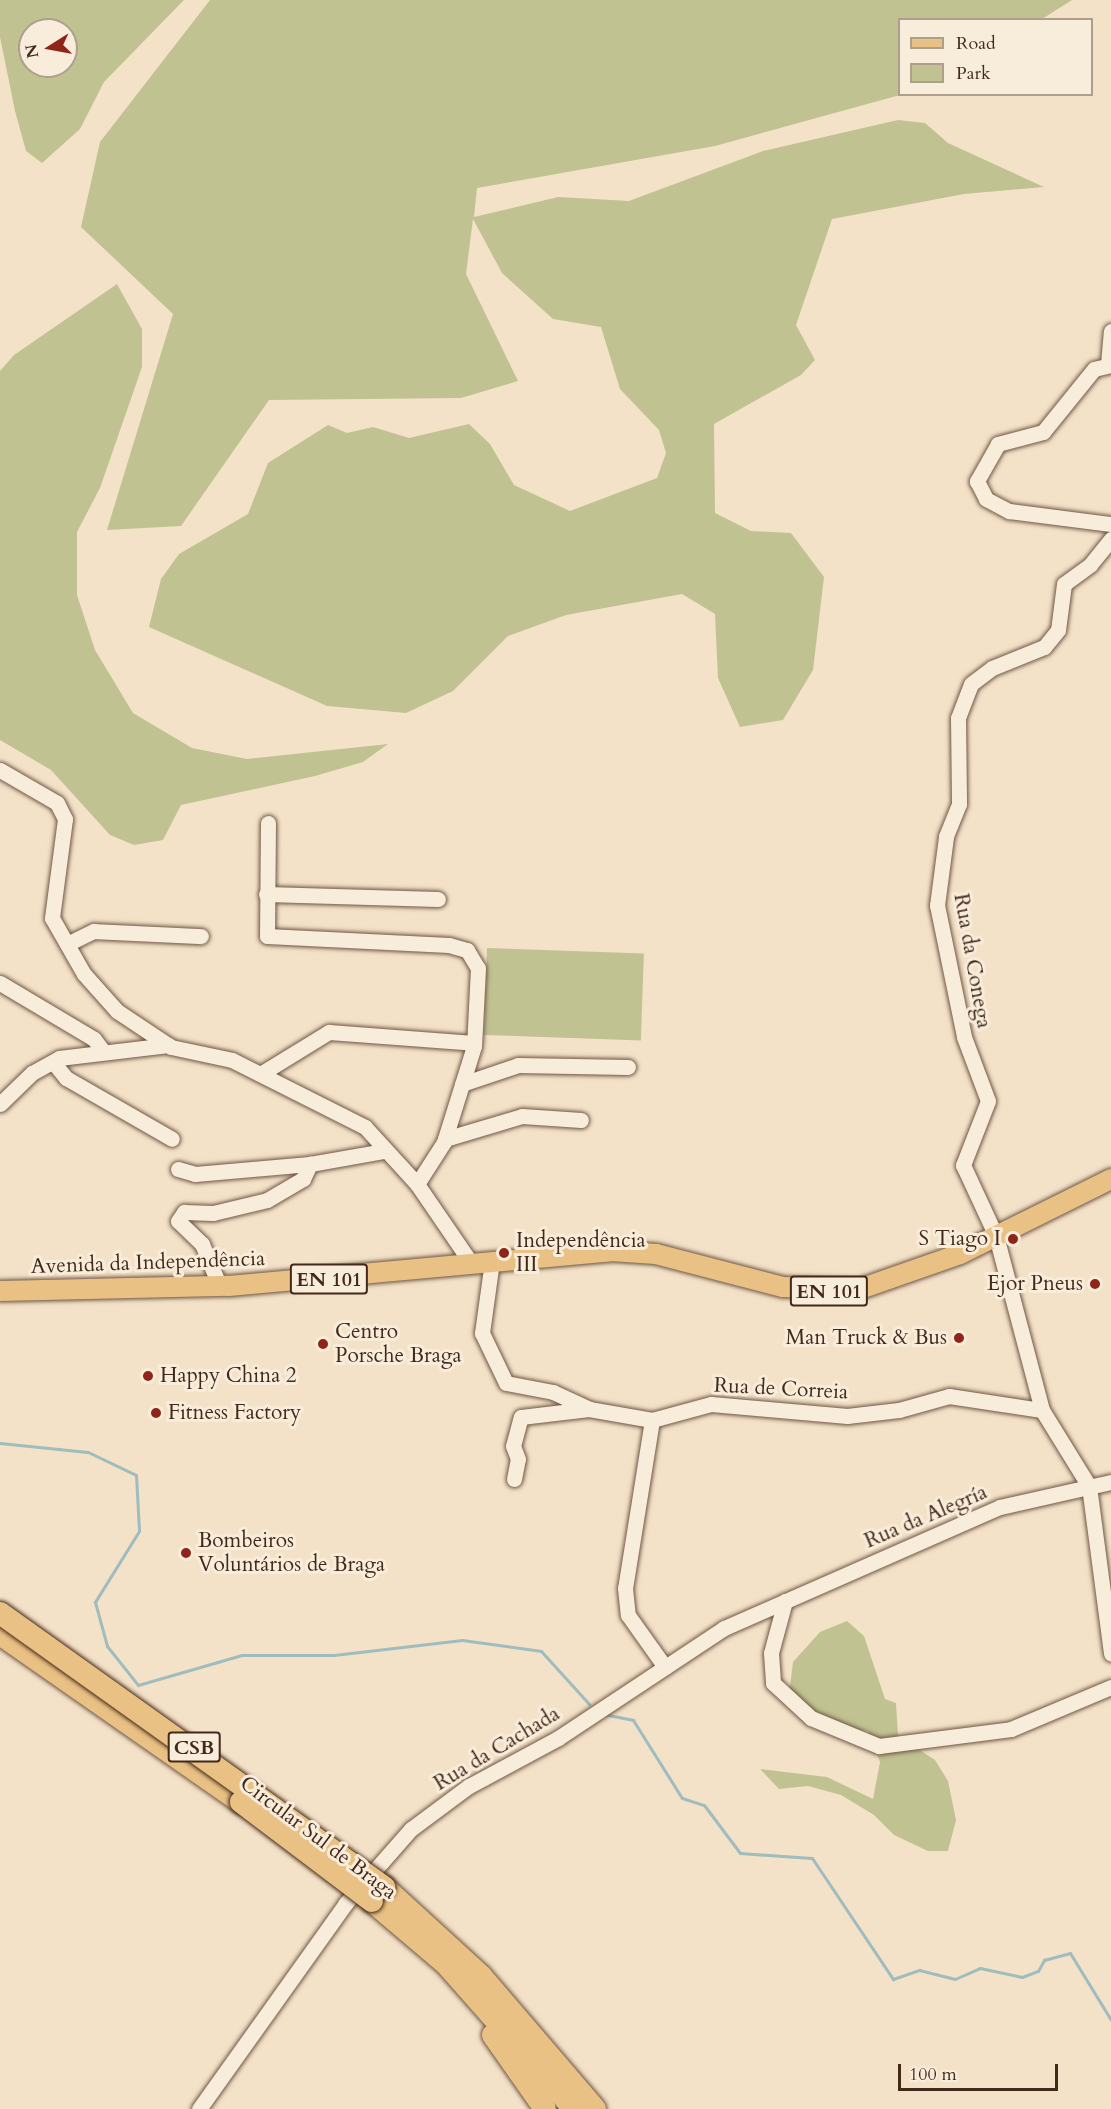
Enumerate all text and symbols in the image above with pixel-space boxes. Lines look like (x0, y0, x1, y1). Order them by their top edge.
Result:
north arrow (18, 18, 78, 78)
legend (898, 18, 1093, 96)
text: Road (956, 31, 996, 56)
text: N (20, 42, 44, 60)
text: Park (956, 61, 991, 86)
street label: Rua da Conega (948, 892, 996, 1030)
place label: S Tiago I (919, 1226, 1001, 1252)
place label: Independência III (516, 1228, 646, 1278)
marker: S Tiago I (1006, 1232, 1020, 1246)
street label: Avenida da Independência (30, 1246, 266, 1280)
marker: Independência III (497, 1246, 511, 1260)
road number: EN 101 (288, 1262, 370, 1296)
place label: Ejor Pneus (987, 1271, 1083, 1297)
road number: EN 101 (788, 1274, 870, 1308)
marker: Ejor Pneus (1088, 1277, 1102, 1291)
place label: Centro Porsche Braga (335, 1319, 462, 1369)
place label: Man Truck & Bus (785, 1325, 947, 1351)
marker: Man Truck & Bus (952, 1331, 966, 1345)
marker: Centro Porsche Braga (316, 1337, 330, 1351)
place label: Happy China 2 (160, 1363, 297, 1389)
marker: Happy China 2 (141, 1369, 155, 1383)
street label: Rua de Correia (713, 1373, 849, 1405)
place label: Fitness Factory (168, 1400, 301, 1426)
marker: Fitness Factory (149, 1406, 163, 1420)
street label: Rua da Alegría (861, 1480, 991, 1554)
place label: Bombeiros Voluntários de Braga (198, 1528, 385, 1578)
marker: Bombeiros Voluntários de Braga (179, 1546, 193, 1560)
street label: Rua da Cachada (430, 1702, 564, 1796)
road number: CSB (167, 1730, 221, 1764)
street label: Circular Sul de Braga (235, 1771, 401, 1905)
scale bar (901, 2052, 1062, 2090)
text: 100 m (909, 2062, 957, 2087)

